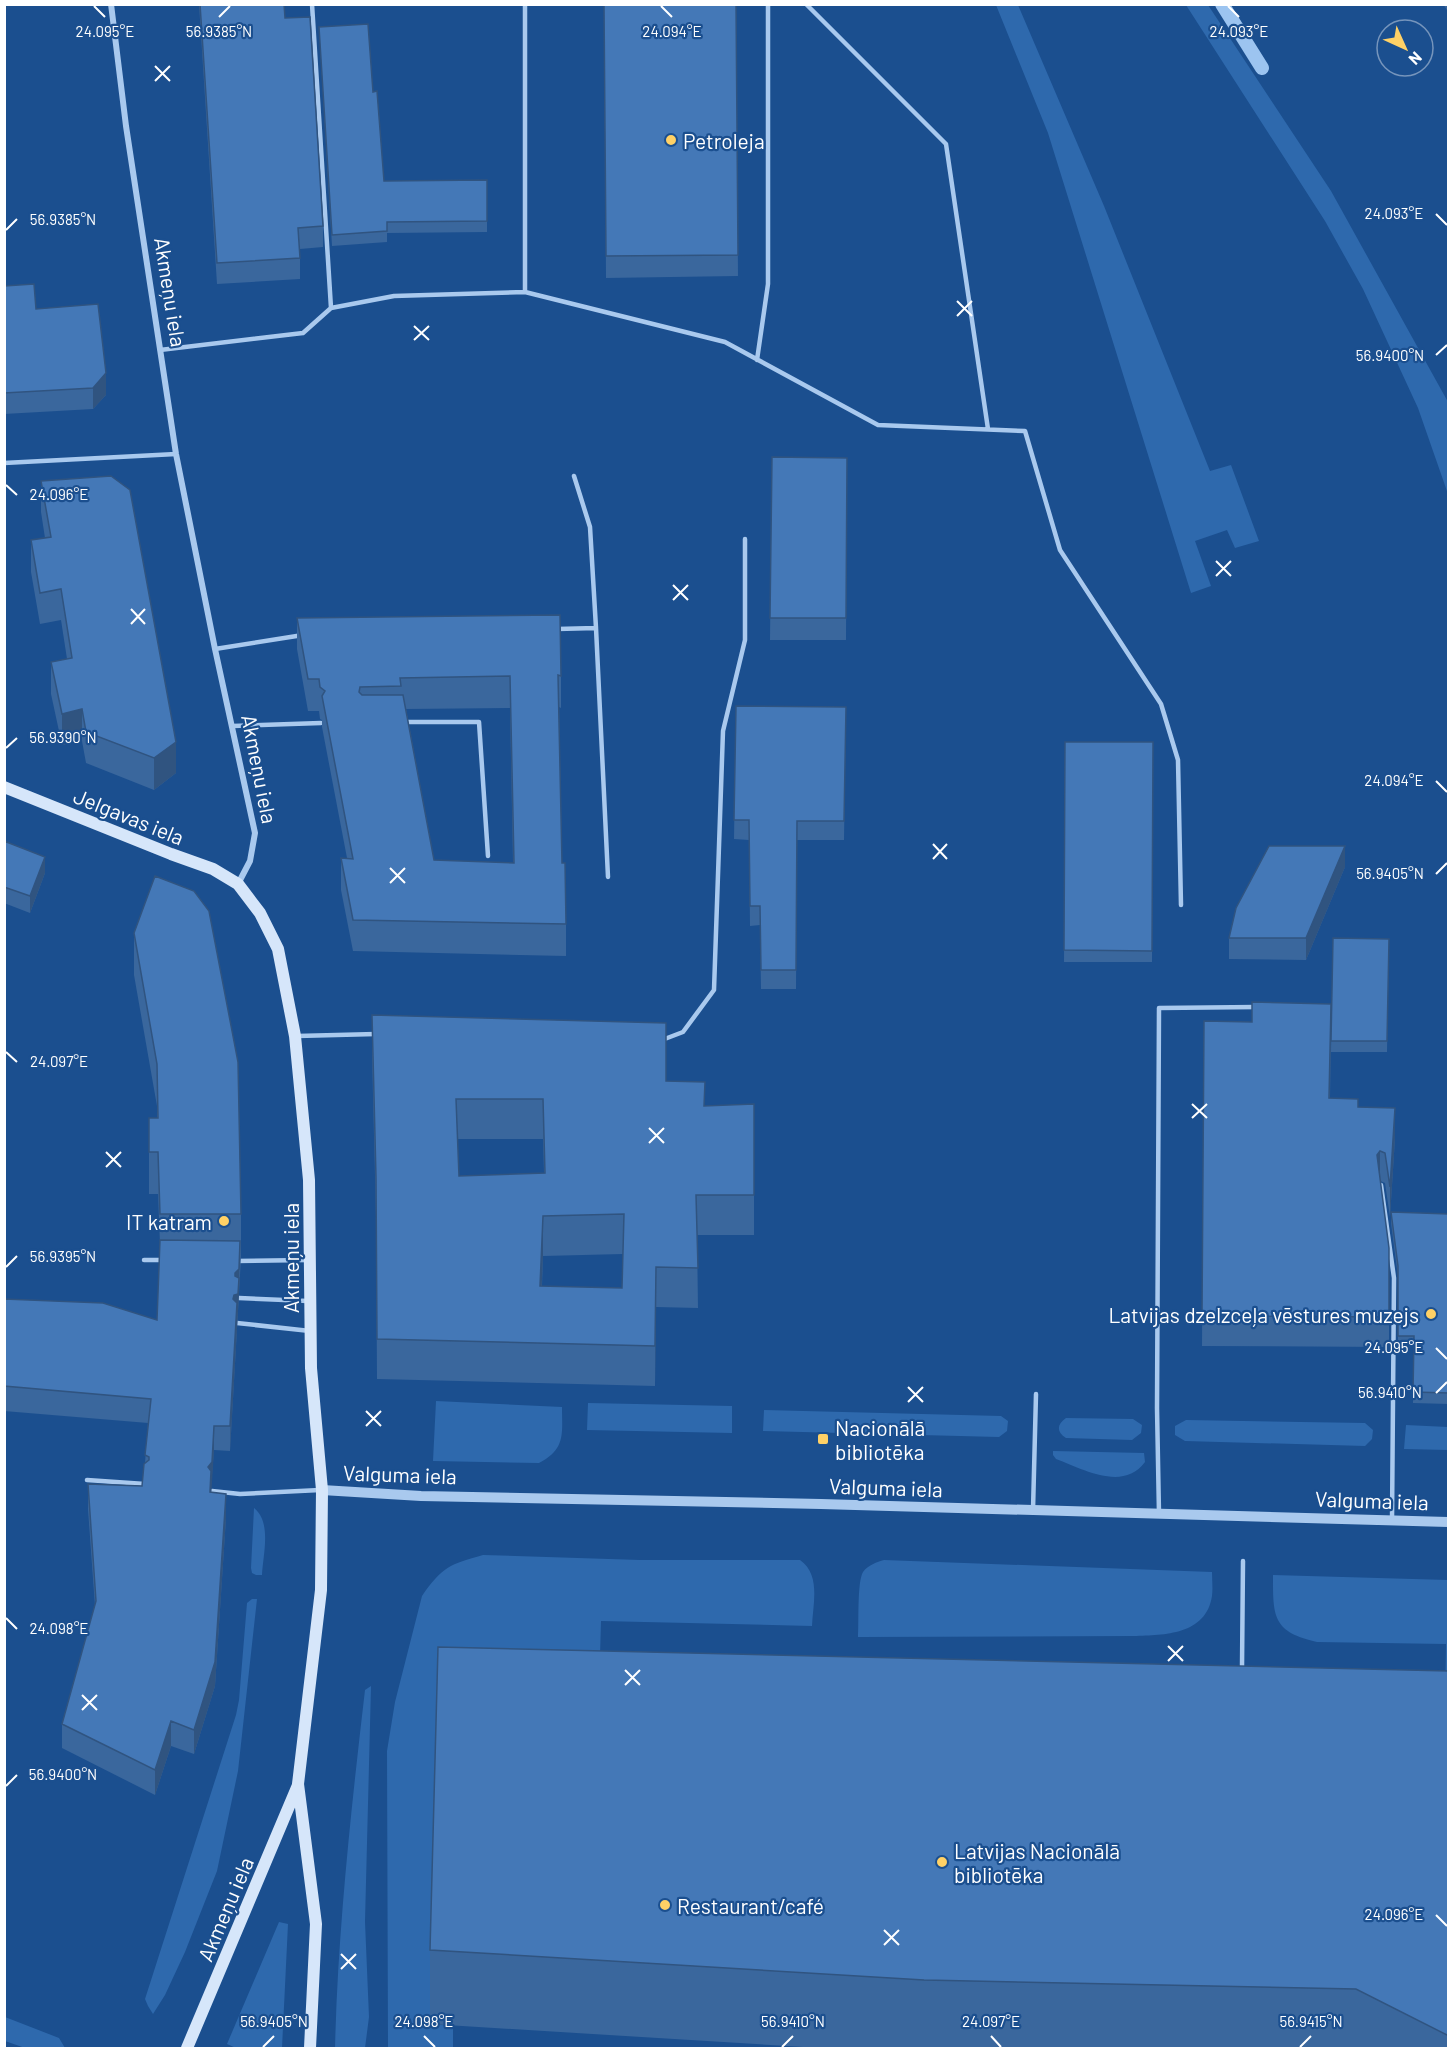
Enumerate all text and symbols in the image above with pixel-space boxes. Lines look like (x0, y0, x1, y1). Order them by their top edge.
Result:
north arrow (1375, 18, 1435, 78)
text: 24.095°E (76, 22, 134, 40)
text: 56.9385°N (186, 22, 252, 40)
text: 24.094°E (642, 22, 702, 40)
text: 24.093°E (1210, 22, 1268, 40)
text: N (1405, 48, 1426, 69)
place label: Petroleja (683, 128, 765, 153)
marker: Petroleja (664, 133, 678, 147)
text: 24.093°E (1365, 204, 1423, 222)
text: 56.9385°N (30, 210, 96, 228)
street label: Akmeņu iela (150, 235, 192, 349)
text: 56.9400°N (1356, 346, 1424, 364)
text: 24.096°E (30, 485, 88, 503)
street label: Akmeņu iela (237, 712, 283, 826)
text: 56.9390°N (29, 728, 97, 746)
text: 24.094°E (1364, 771, 1424, 789)
street label: Jelgavas iela (70, 783, 188, 849)
text: 56.9405°N (1356, 864, 1424, 882)
text: 24.097°E (30, 1052, 88, 1070)
street label: Akmeņu iela (278, 1203, 303, 1313)
place label: IT katram (126, 1209, 212, 1234)
marker: IT katram (217, 1214, 231, 1228)
text: 56.9395°N (30, 1247, 96, 1265)
place label: Latvijas dzelzceļa vēstures muzejs (1108, 1302, 1419, 1327)
marker: Latvijas dzelzceļa vēstures muzejs (1424, 1307, 1438, 1321)
text: 24.095°E (1365, 1338, 1423, 1356)
text: 56.9410°N (1358, 1383, 1422, 1401)
place label: Nacionālā bibliotēka (835, 1415, 925, 1464)
marker: Nacionālā bibliotēka (816, 1432, 830, 1446)
street label: Valguma iela (343, 1460, 457, 1488)
street label: Valguma iela (829, 1473, 943, 1501)
street label: Valguma iela (1315, 1486, 1429, 1514)
text: 24.098°E (30, 1619, 88, 1637)
text: 56.9400°N (29, 1765, 97, 1783)
place label: Latvijas Nacionālā bibliotēka (954, 1838, 1120, 1887)
street label: Akmeņu iela (192, 1853, 258, 1965)
marker: Latvijas Nacionālā bibliotēka (935, 1855, 949, 1869)
place label: Restaurant/café (677, 1893, 824, 1918)
marker: Restaurant/café (658, 1898, 672, 1912)
text: 24.096°E (1365, 1905, 1423, 1923)
text: 56.9405°N (240, 2012, 308, 2030)
text: 24.098°E (395, 2012, 453, 2030)
text: 56.9410°N (761, 2012, 825, 2030)
text: 24.097°E (962, 2012, 1020, 2030)
text: 56.9415°N (1279, 2012, 1343, 2030)

